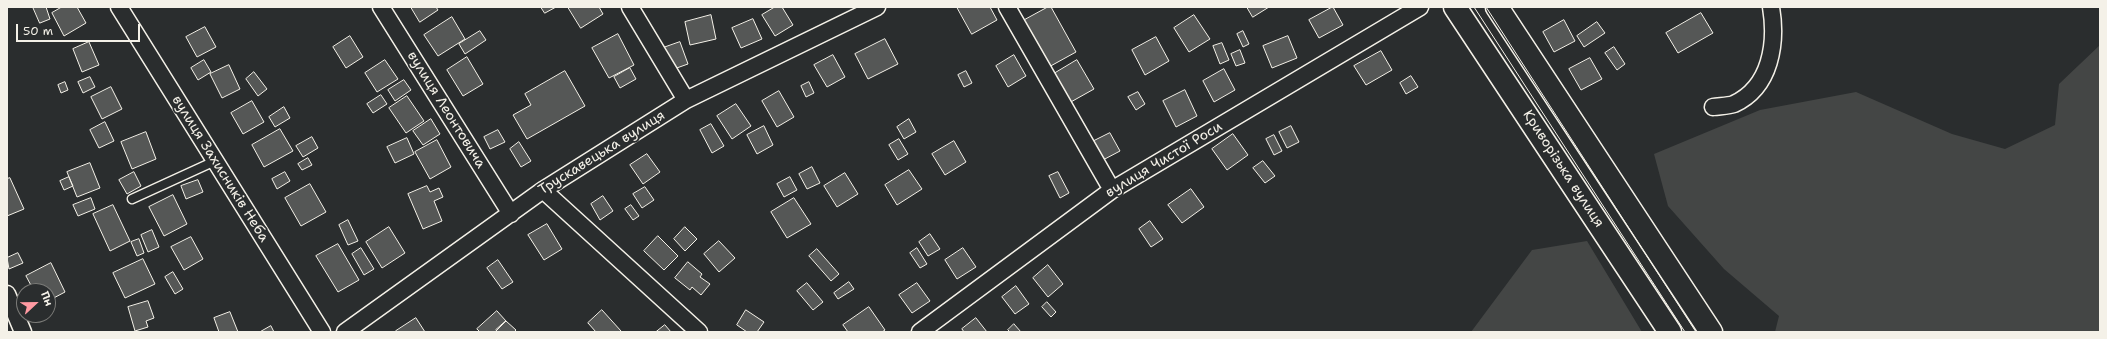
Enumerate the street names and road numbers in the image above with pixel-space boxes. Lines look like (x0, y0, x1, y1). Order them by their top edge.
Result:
street label: вулиця Леонтовича (403, 48, 489, 172)
street label: вулиця Захисників Неба (168, 93, 272, 245)
street label: Трускавецька вулиця (536, 107, 668, 199)
street label: Криворізька вулиця (1519, 107, 1607, 231)
street label: вулиця Чистої Роси (1103, 118, 1225, 202)

